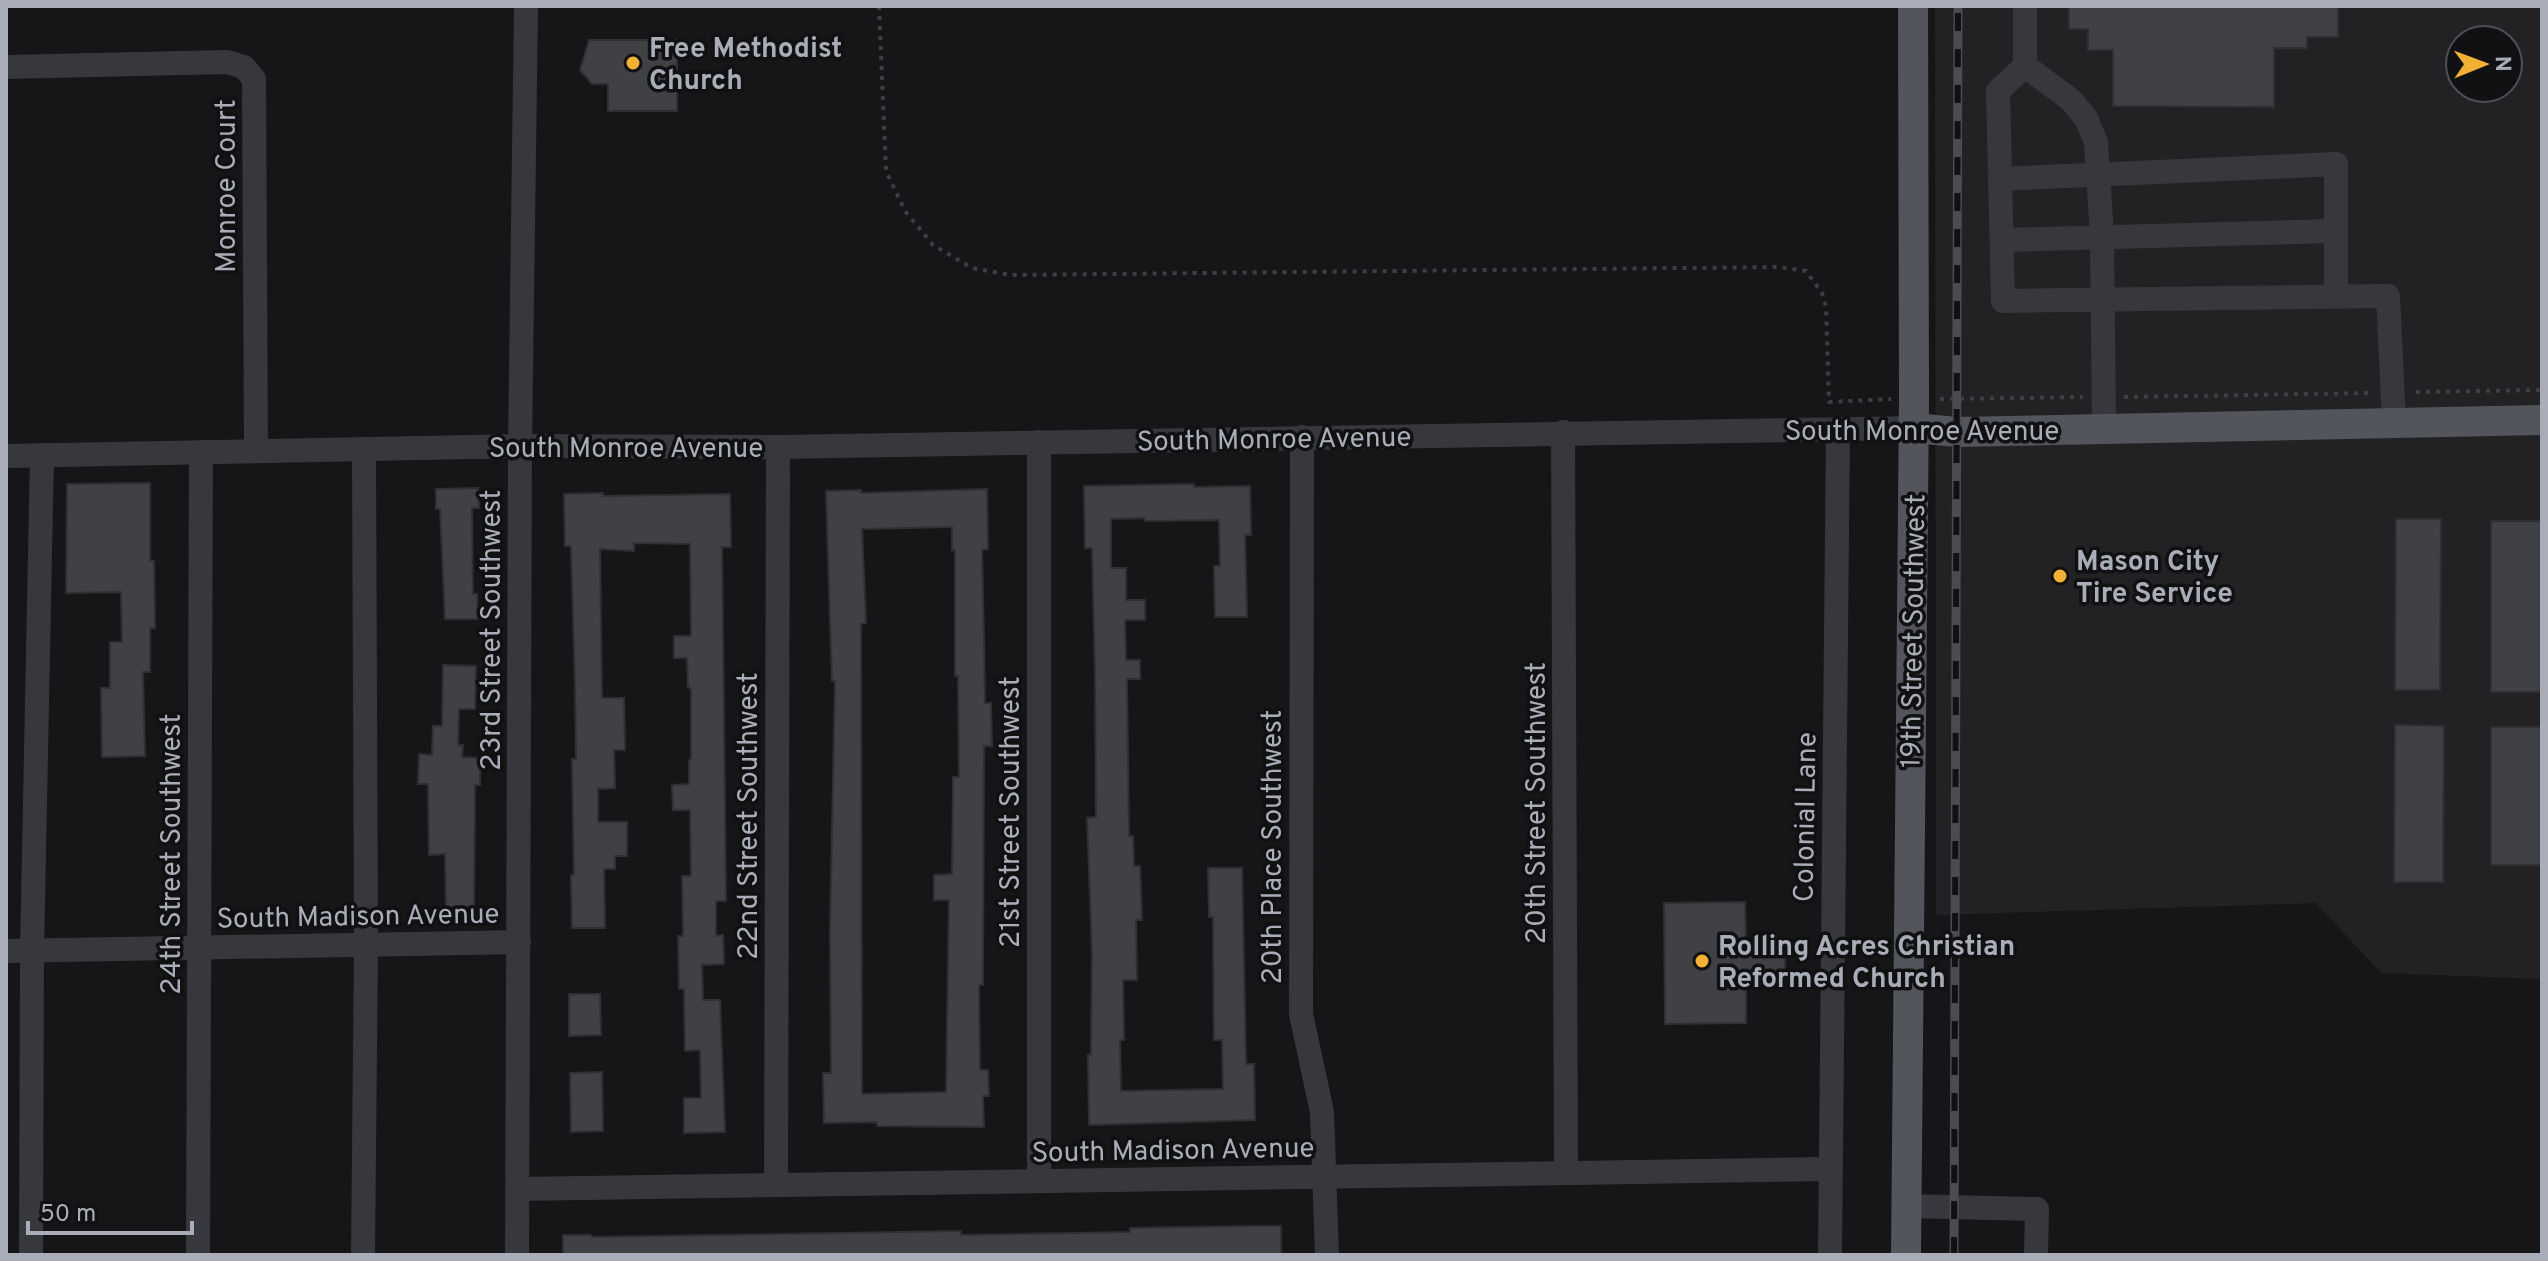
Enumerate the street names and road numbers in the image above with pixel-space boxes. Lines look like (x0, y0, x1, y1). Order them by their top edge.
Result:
street label: Monroe Court (210, 99, 246, 273)
street label: South Monroe Avenue (1785, 415, 2059, 451)
street label: South Monroe Avenue (1136, 421, 1412, 461)
street label: South Monroe Avenue (489, 432, 763, 468)
street label: 23rd Street Southwest (475, 489, 511, 771)
street label: 19th Street Southwest (1895, 494, 1935, 769)
street label: 20th Street Southwest (1520, 662, 1556, 944)
street label: 22nd Street Southwest (732, 672, 768, 960)
street label: 21st Street Southwest (994, 676, 1030, 948)
street label: 20th Place Southwest (1256, 710, 1292, 984)
street label: 24th Street Southwest (155, 713, 191, 995)
street label: Colonial Lane (1788, 732, 1826, 902)
street label: South Madison Avenue (216, 898, 500, 938)
street label: South Madison Avenue (1031, 1132, 1315, 1172)

